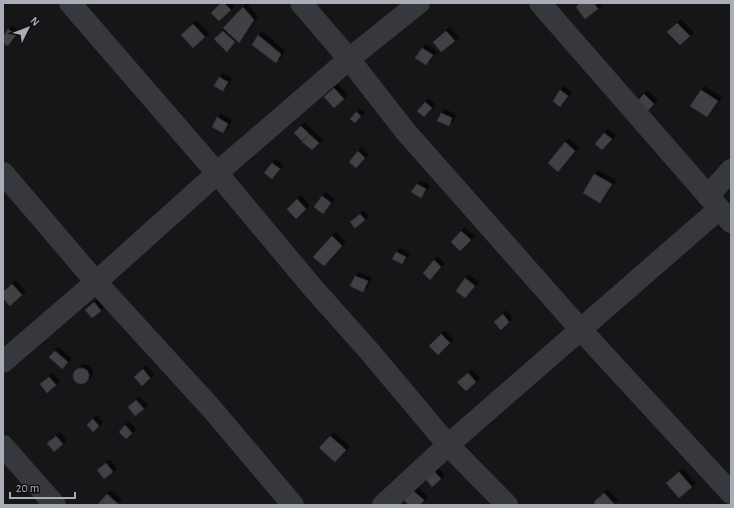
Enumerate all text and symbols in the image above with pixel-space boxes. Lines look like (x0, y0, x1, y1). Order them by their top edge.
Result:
north arrow (8, 8, 48, 48)
text: N (28, 15, 42, 28)
scale bar (10, 474, 75, 500)
text: 20 m (16, 482, 39, 494)

